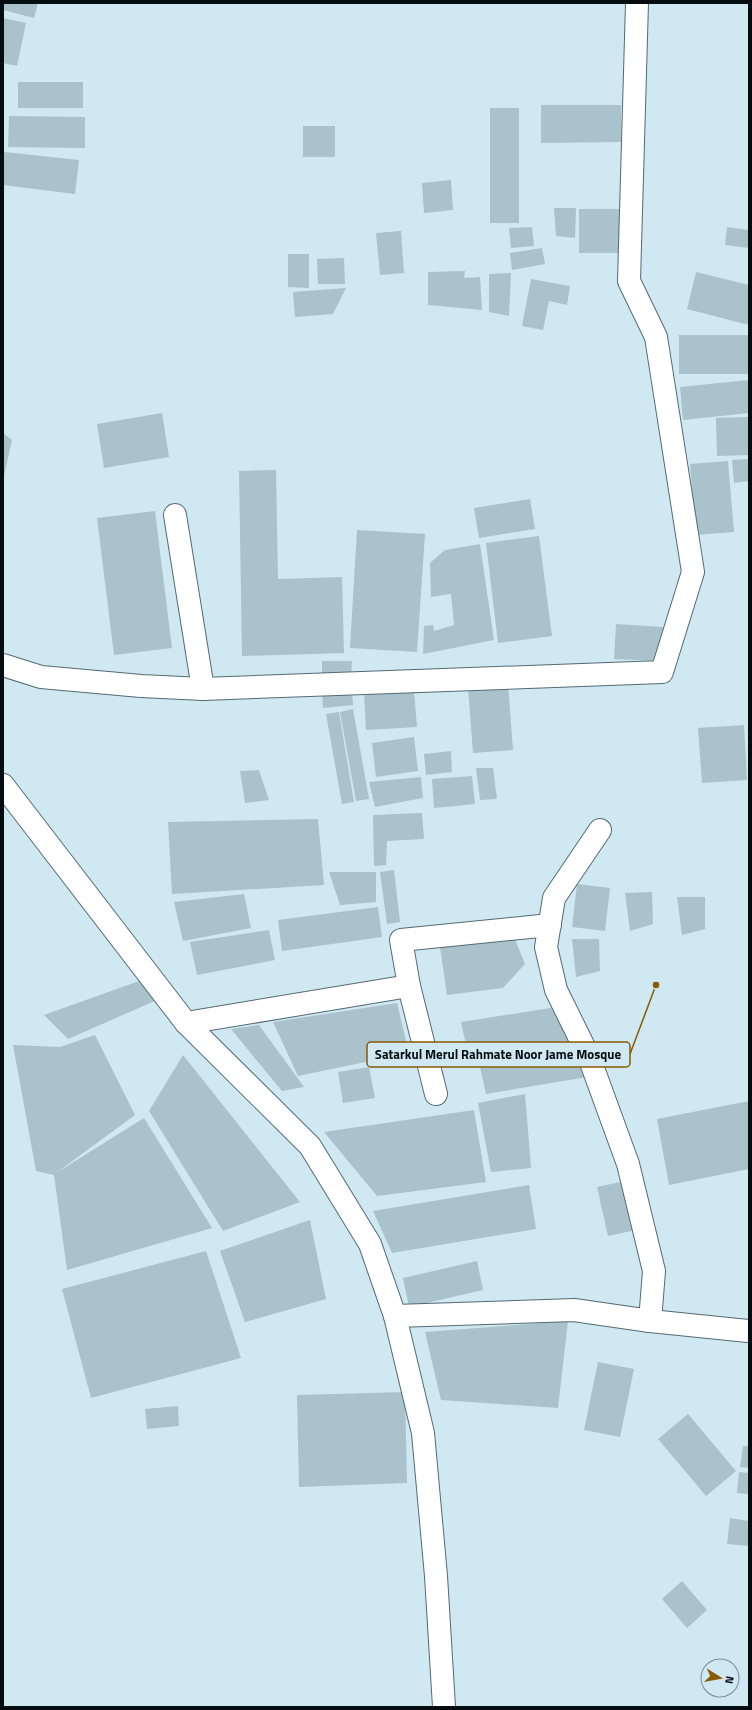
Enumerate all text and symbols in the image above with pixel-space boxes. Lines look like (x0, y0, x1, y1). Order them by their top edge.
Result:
callout: Satarkul Merul Rahmate Noor Jame Mosque (367, 1042, 630, 1067)
text: Satarkul Merul Rahmate Noor Jame Mosque (375, 1044, 622, 1064)
north arrow (700, 1658, 740, 1698)
text: N (721, 1675, 738, 1685)

